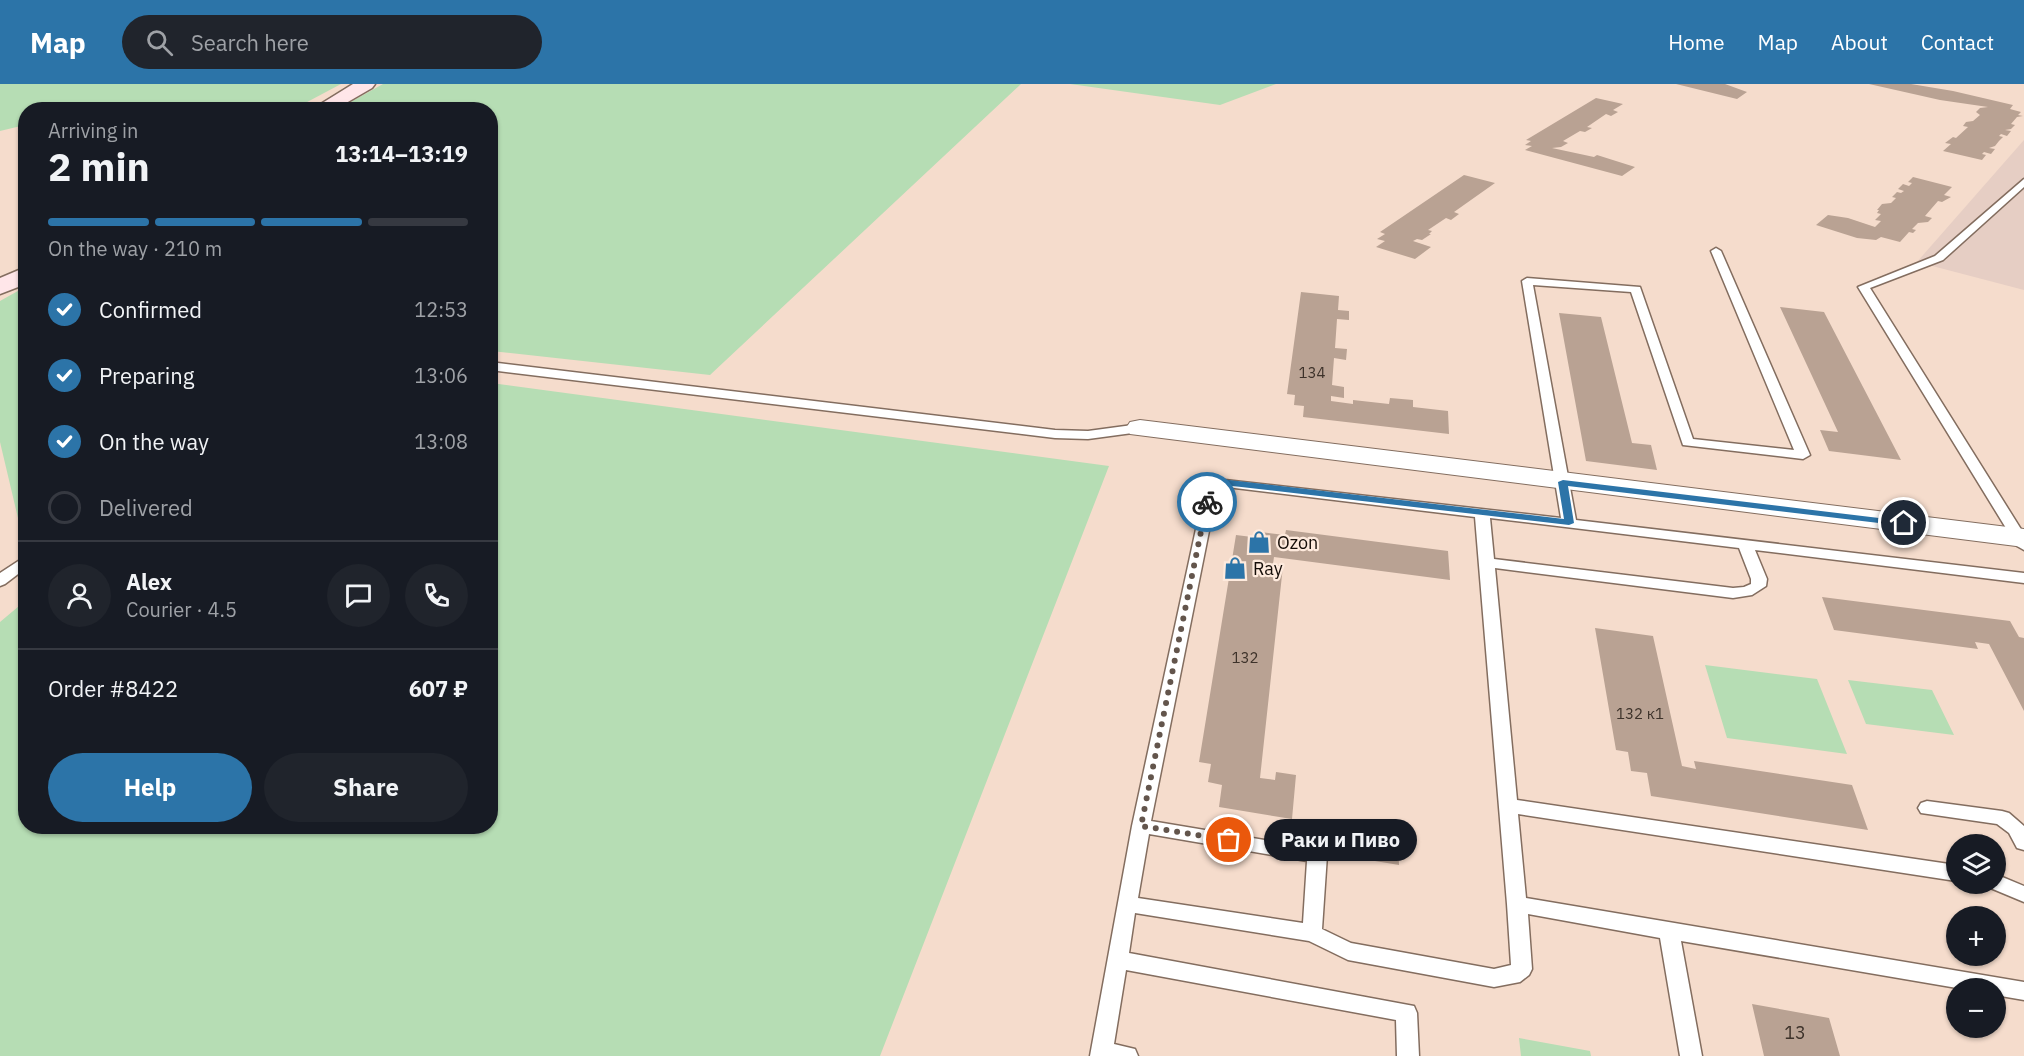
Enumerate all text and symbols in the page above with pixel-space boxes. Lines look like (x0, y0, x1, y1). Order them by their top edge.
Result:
search box (122, 15, 542, 69)
text: Map (30, 24, 86, 61)
icon: search (143, 26, 176, 59)
text: Search here (191, 28, 309, 57)
text: Home (1668, 28, 1725, 56)
text: Map (1758, 28, 1798, 56)
text: About (1831, 28, 1888, 56)
text: Contact (1921, 28, 1994, 56)
text: Arriving in (48, 117, 138, 144)
text: 13:14–13:19 (335, 139, 468, 168)
text: 2 min (48, 141, 150, 192)
text: On the way · 210 m (48, 235, 222, 262)
icon: check (48, 293, 81, 326)
text: Confirmed (99, 295, 202, 324)
text: 12:53 (414, 296, 468, 323)
icon: check (48, 359, 81, 392)
text: Preparing (99, 361, 194, 390)
text: 13:06 (414, 362, 468, 389)
house number: 134 (1298, 363, 1326, 382)
icon: check (48, 425, 81, 458)
text: On the way (99, 427, 209, 456)
text: 13:08 (414, 428, 468, 455)
courier (1177, 472, 1237, 532)
icon: bike (1191, 486, 1224, 519)
text: Delivered (99, 493, 193, 522)
pin (1878, 497, 1929, 548)
icon: home (1887, 506, 1920, 539)
shop icon: Ozon (1246, 529, 1272, 555)
place label: Ozon (1277, 531, 1318, 554)
shop icon: Ray (1222, 555, 1248, 581)
place label: Ray (1253, 557, 1283, 580)
button: person (48, 564, 111, 627)
button: chat (327, 564, 390, 627)
button: phone (405, 564, 468, 627)
text: Alex (126, 567, 172, 596)
text: Courier · 4.5 (126, 596, 237, 623)
house number: 132 (1231, 648, 1259, 667)
text: Order #8422 (48, 674, 178, 703)
text: 607 ₽ (409, 674, 468, 703)
house number: 132 к1 (1616, 704, 1664, 723)
button: Help (48, 753, 252, 822)
button: Share (264, 753, 468, 822)
pin (1203, 814, 1254, 865)
callout: Раки и Пиво (1265, 819, 1418, 861)
icon: bag (1212, 823, 1245, 856)
text: Раки и Пиво (1281, 826, 1400, 853)
map controls (1946, 834, 2006, 1038)
button: layers (1946, 834, 2006, 894)
button: + (1946, 906, 2006, 966)
button: − (1946, 978, 2006, 1038)
house number: 13 (1784, 1021, 1806, 1044)

